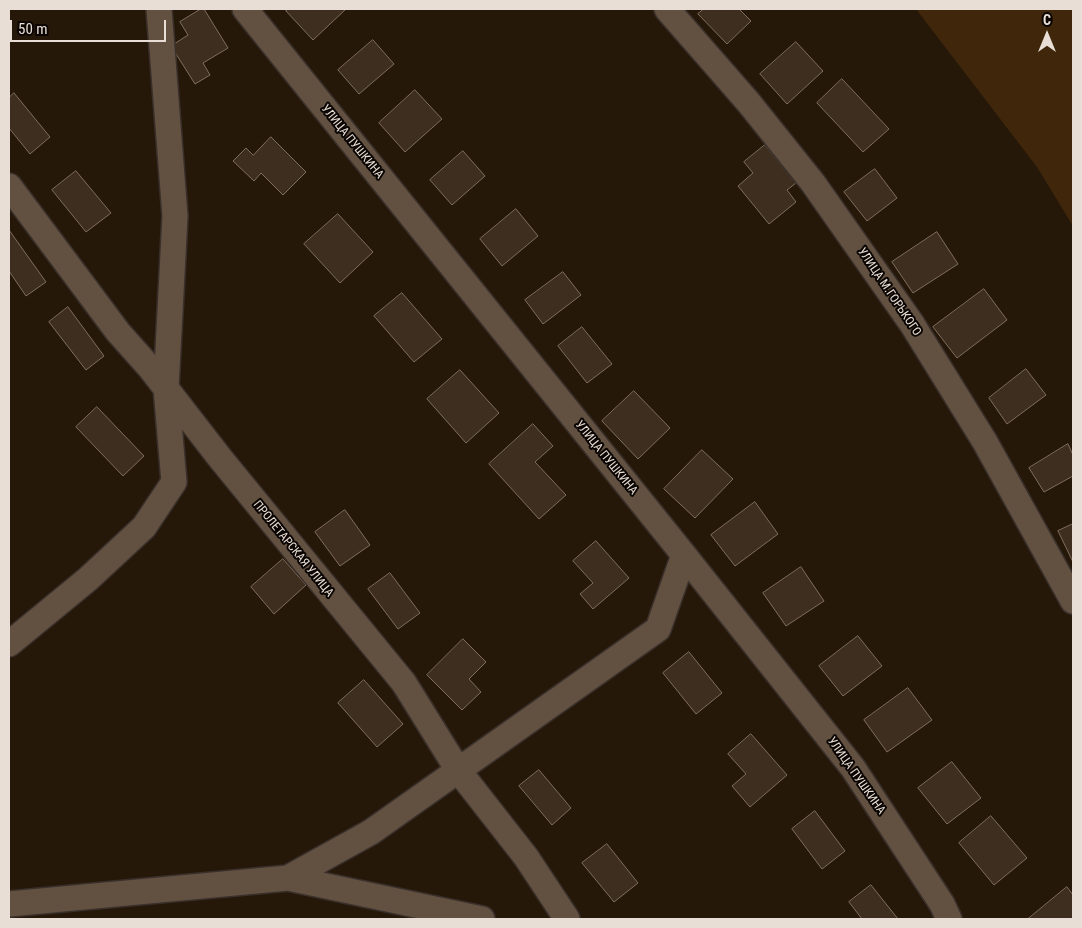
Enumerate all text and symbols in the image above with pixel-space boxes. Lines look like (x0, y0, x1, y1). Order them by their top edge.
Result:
scale bar (12, 10, 169, 42)
north arrow (1022, 10, 1072, 60)
text: С (1043, 12, 1051, 28)
text: 50 m (18, 20, 48, 38)
street label: УЛИЦА ПУШКИНА (318, 102, 386, 182)
street label: УЛИЦА М.ГОРЬКОГО (854, 245, 924, 339)
street label: УЛИЦА ПУШКИНА (572, 418, 640, 498)
street label: ПРОЛЕТАРСКАЯ УЛИЦА (250, 498, 336, 600)
street label: УЛИЦА ПУШКИНА (824, 735, 888, 817)

